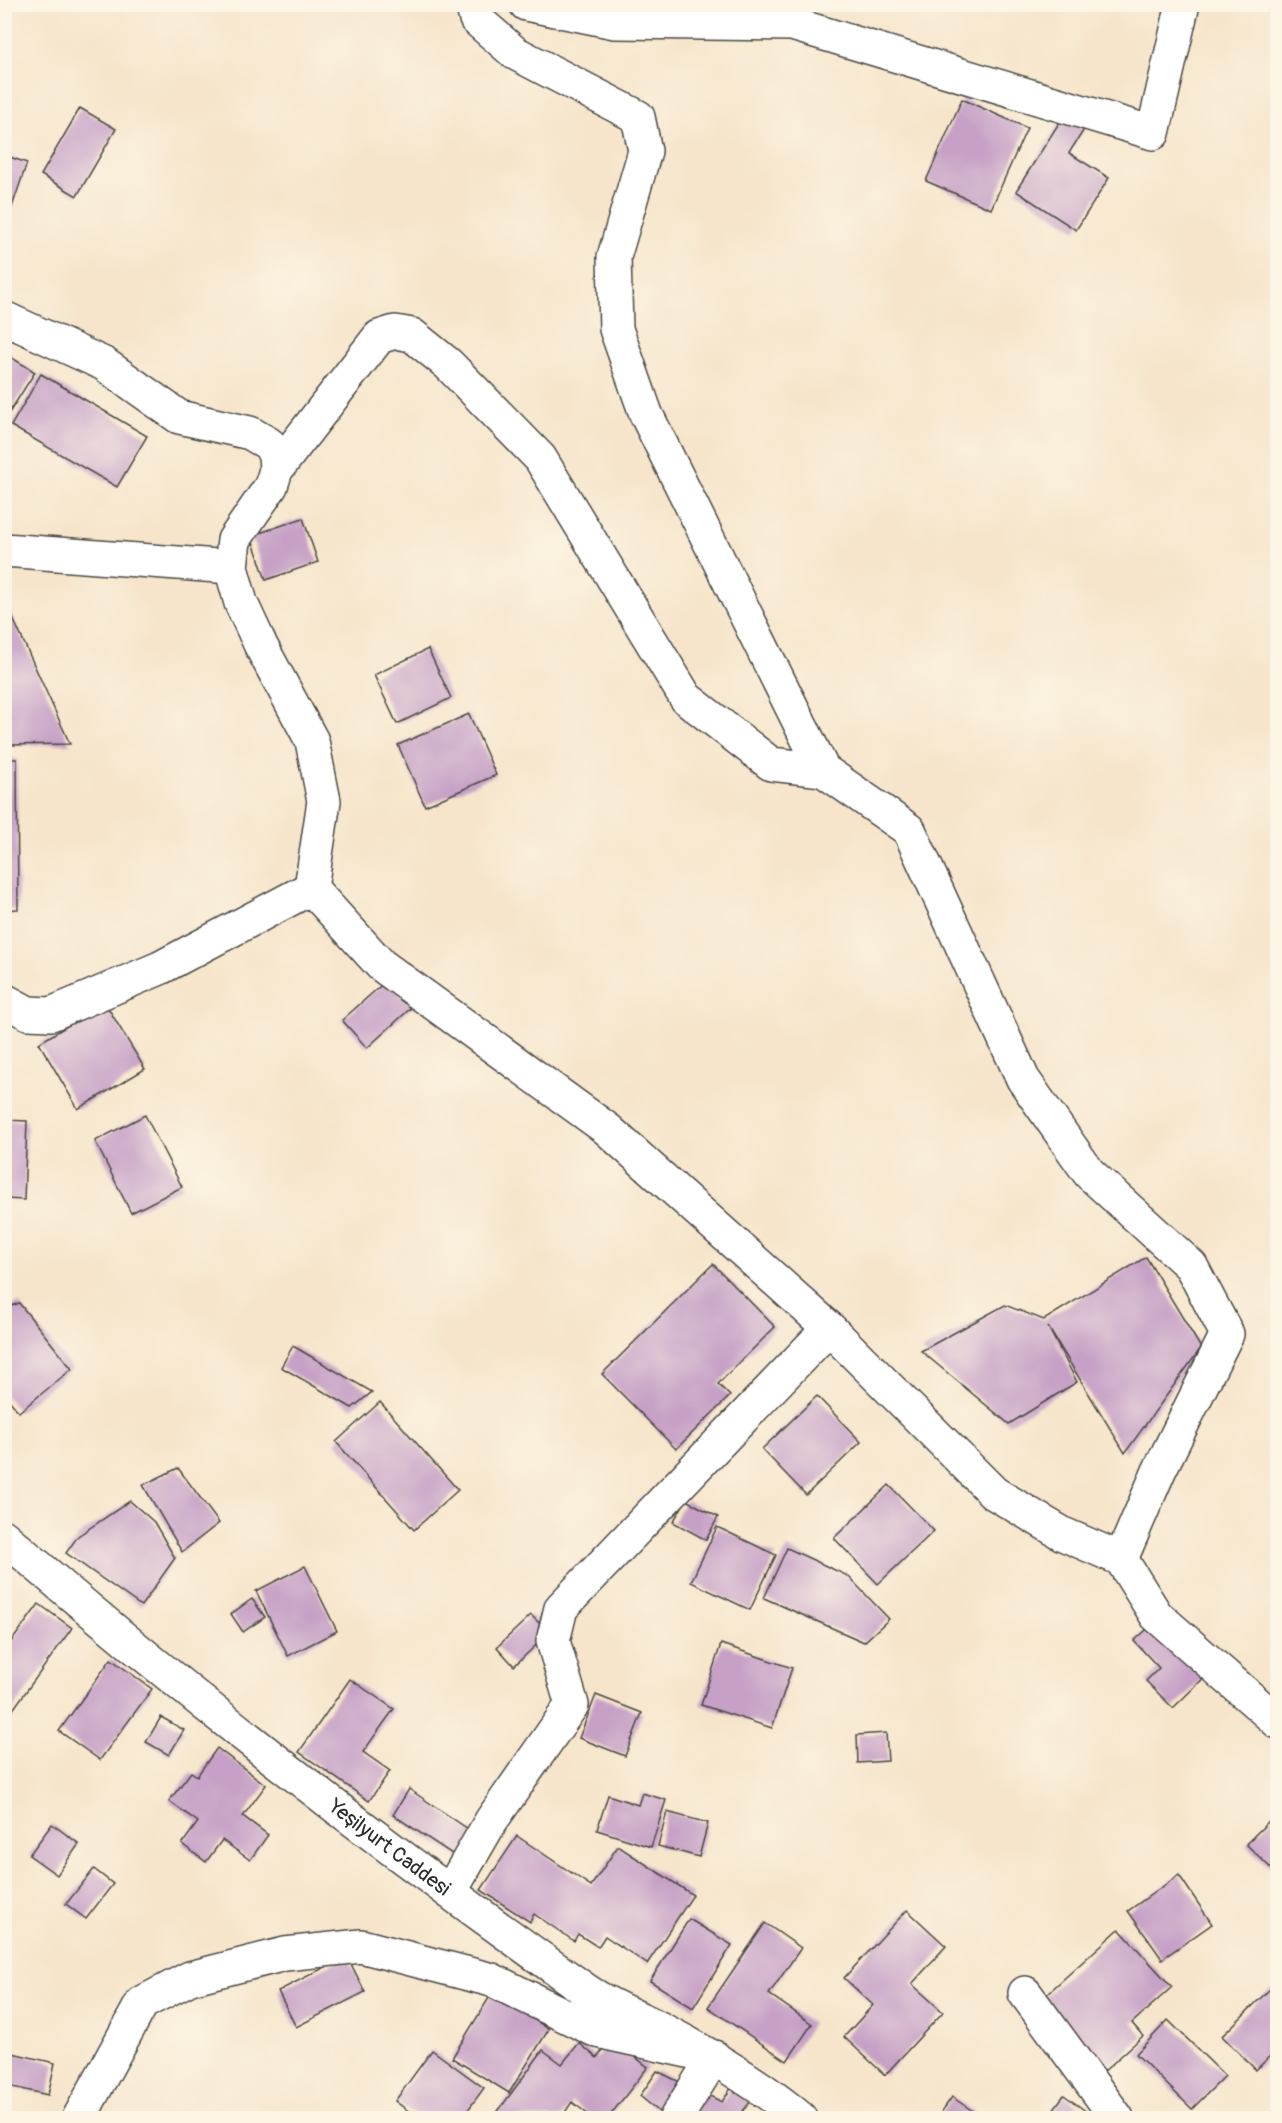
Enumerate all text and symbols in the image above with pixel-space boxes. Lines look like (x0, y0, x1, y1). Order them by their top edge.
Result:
street label: Yeşilyurt Caddesi (322, 1792, 456, 1902)

